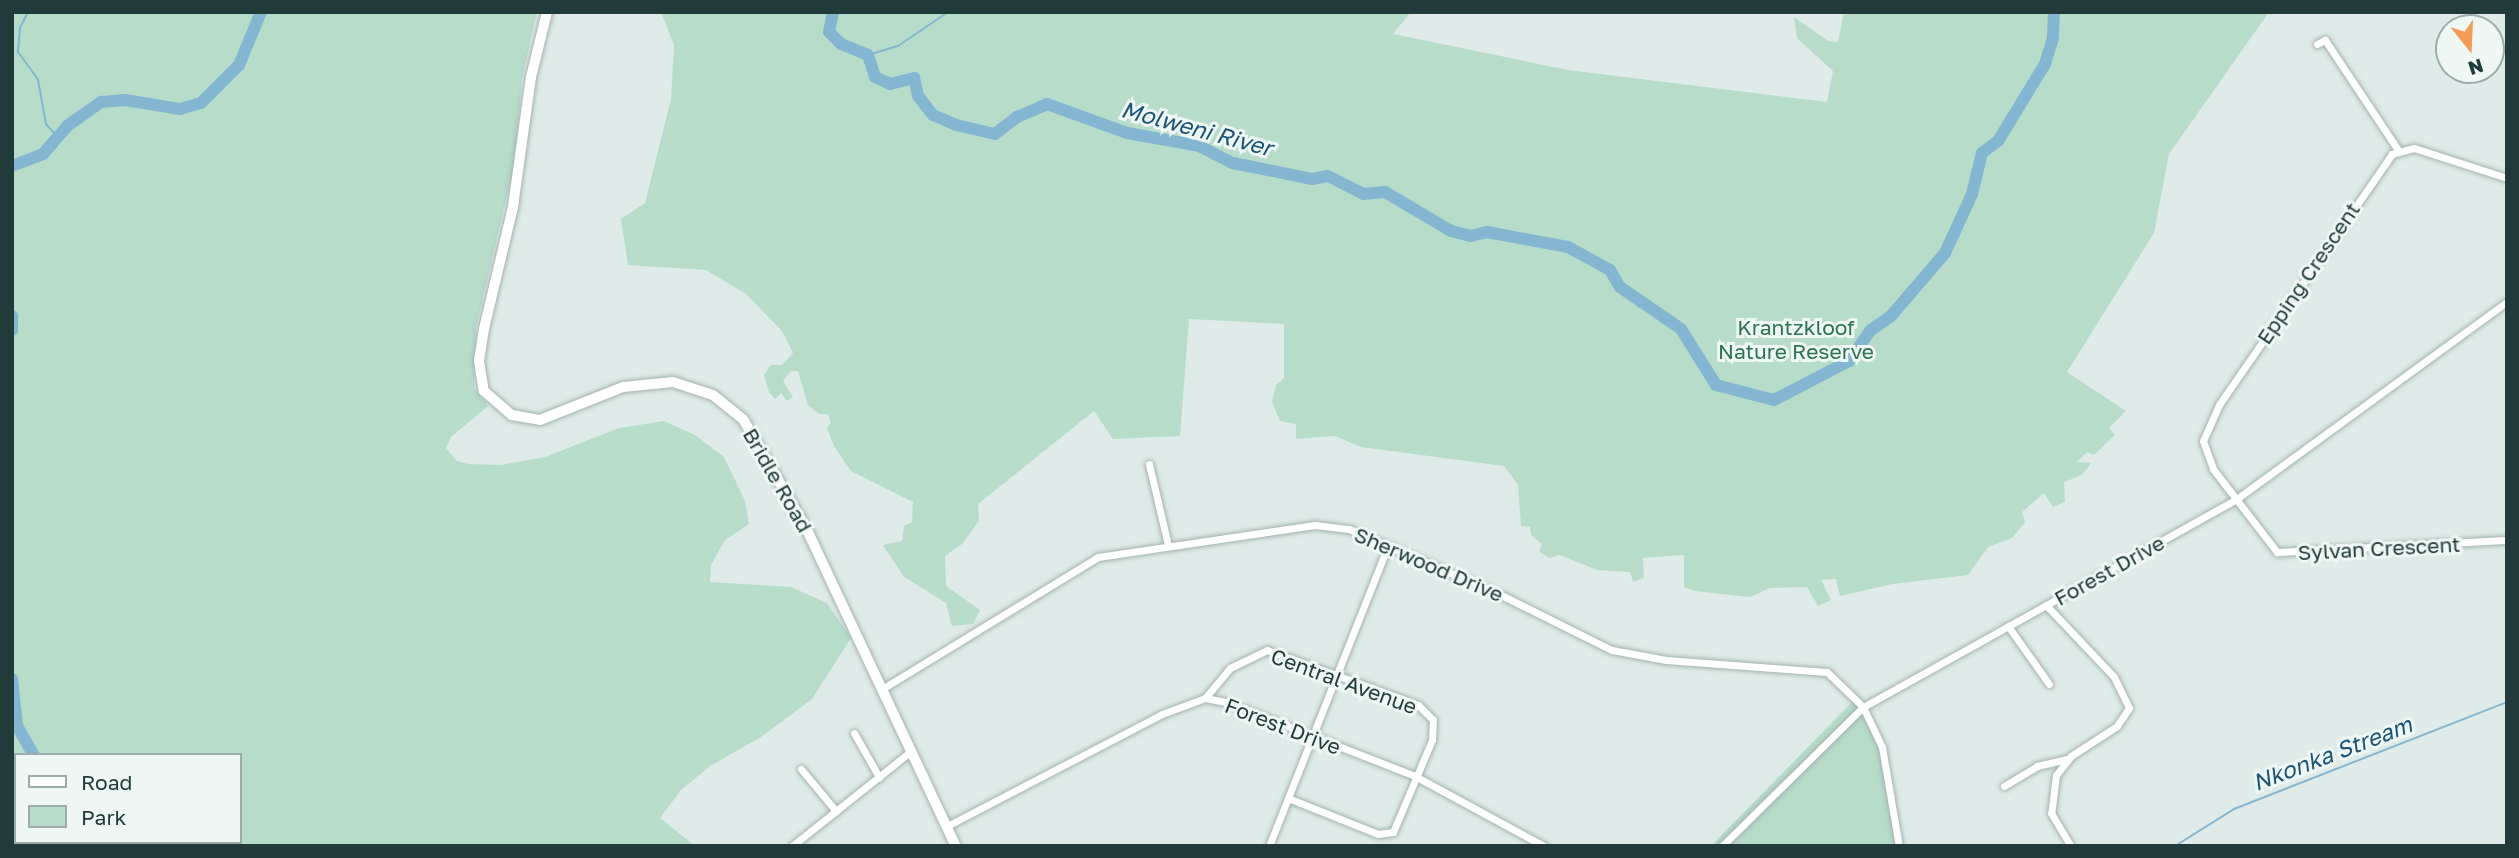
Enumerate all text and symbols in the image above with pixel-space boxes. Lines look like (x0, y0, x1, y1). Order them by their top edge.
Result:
north arrow (2435, 14, 2505, 84)
text: N (2466, 54, 2486, 81)
water label: Molweni River (1119, 95, 1275, 161)
street label: Epping Crescent (2251, 197, 2365, 349)
park label: Krantzkloof Nature Reserve (1718, 314, 1874, 364)
street label: Bridle Road (738, 423, 818, 537)
street label: Sherwood Drive (1351, 521, 1507, 607)
street label: Forest Drive (2050, 529, 2168, 611)
street label: Sylvan Crescent (2297, 531, 2461, 565)
street label: Central Avenue (1268, 643, 1420, 719)
street label: Forest Drive (1222, 692, 1344, 760)
water label: Nkonka Stream (2248, 710, 2416, 796)
legend (14, 753, 242, 844)
text: Road (81, 769, 132, 795)
text: Park (81, 804, 126, 830)

